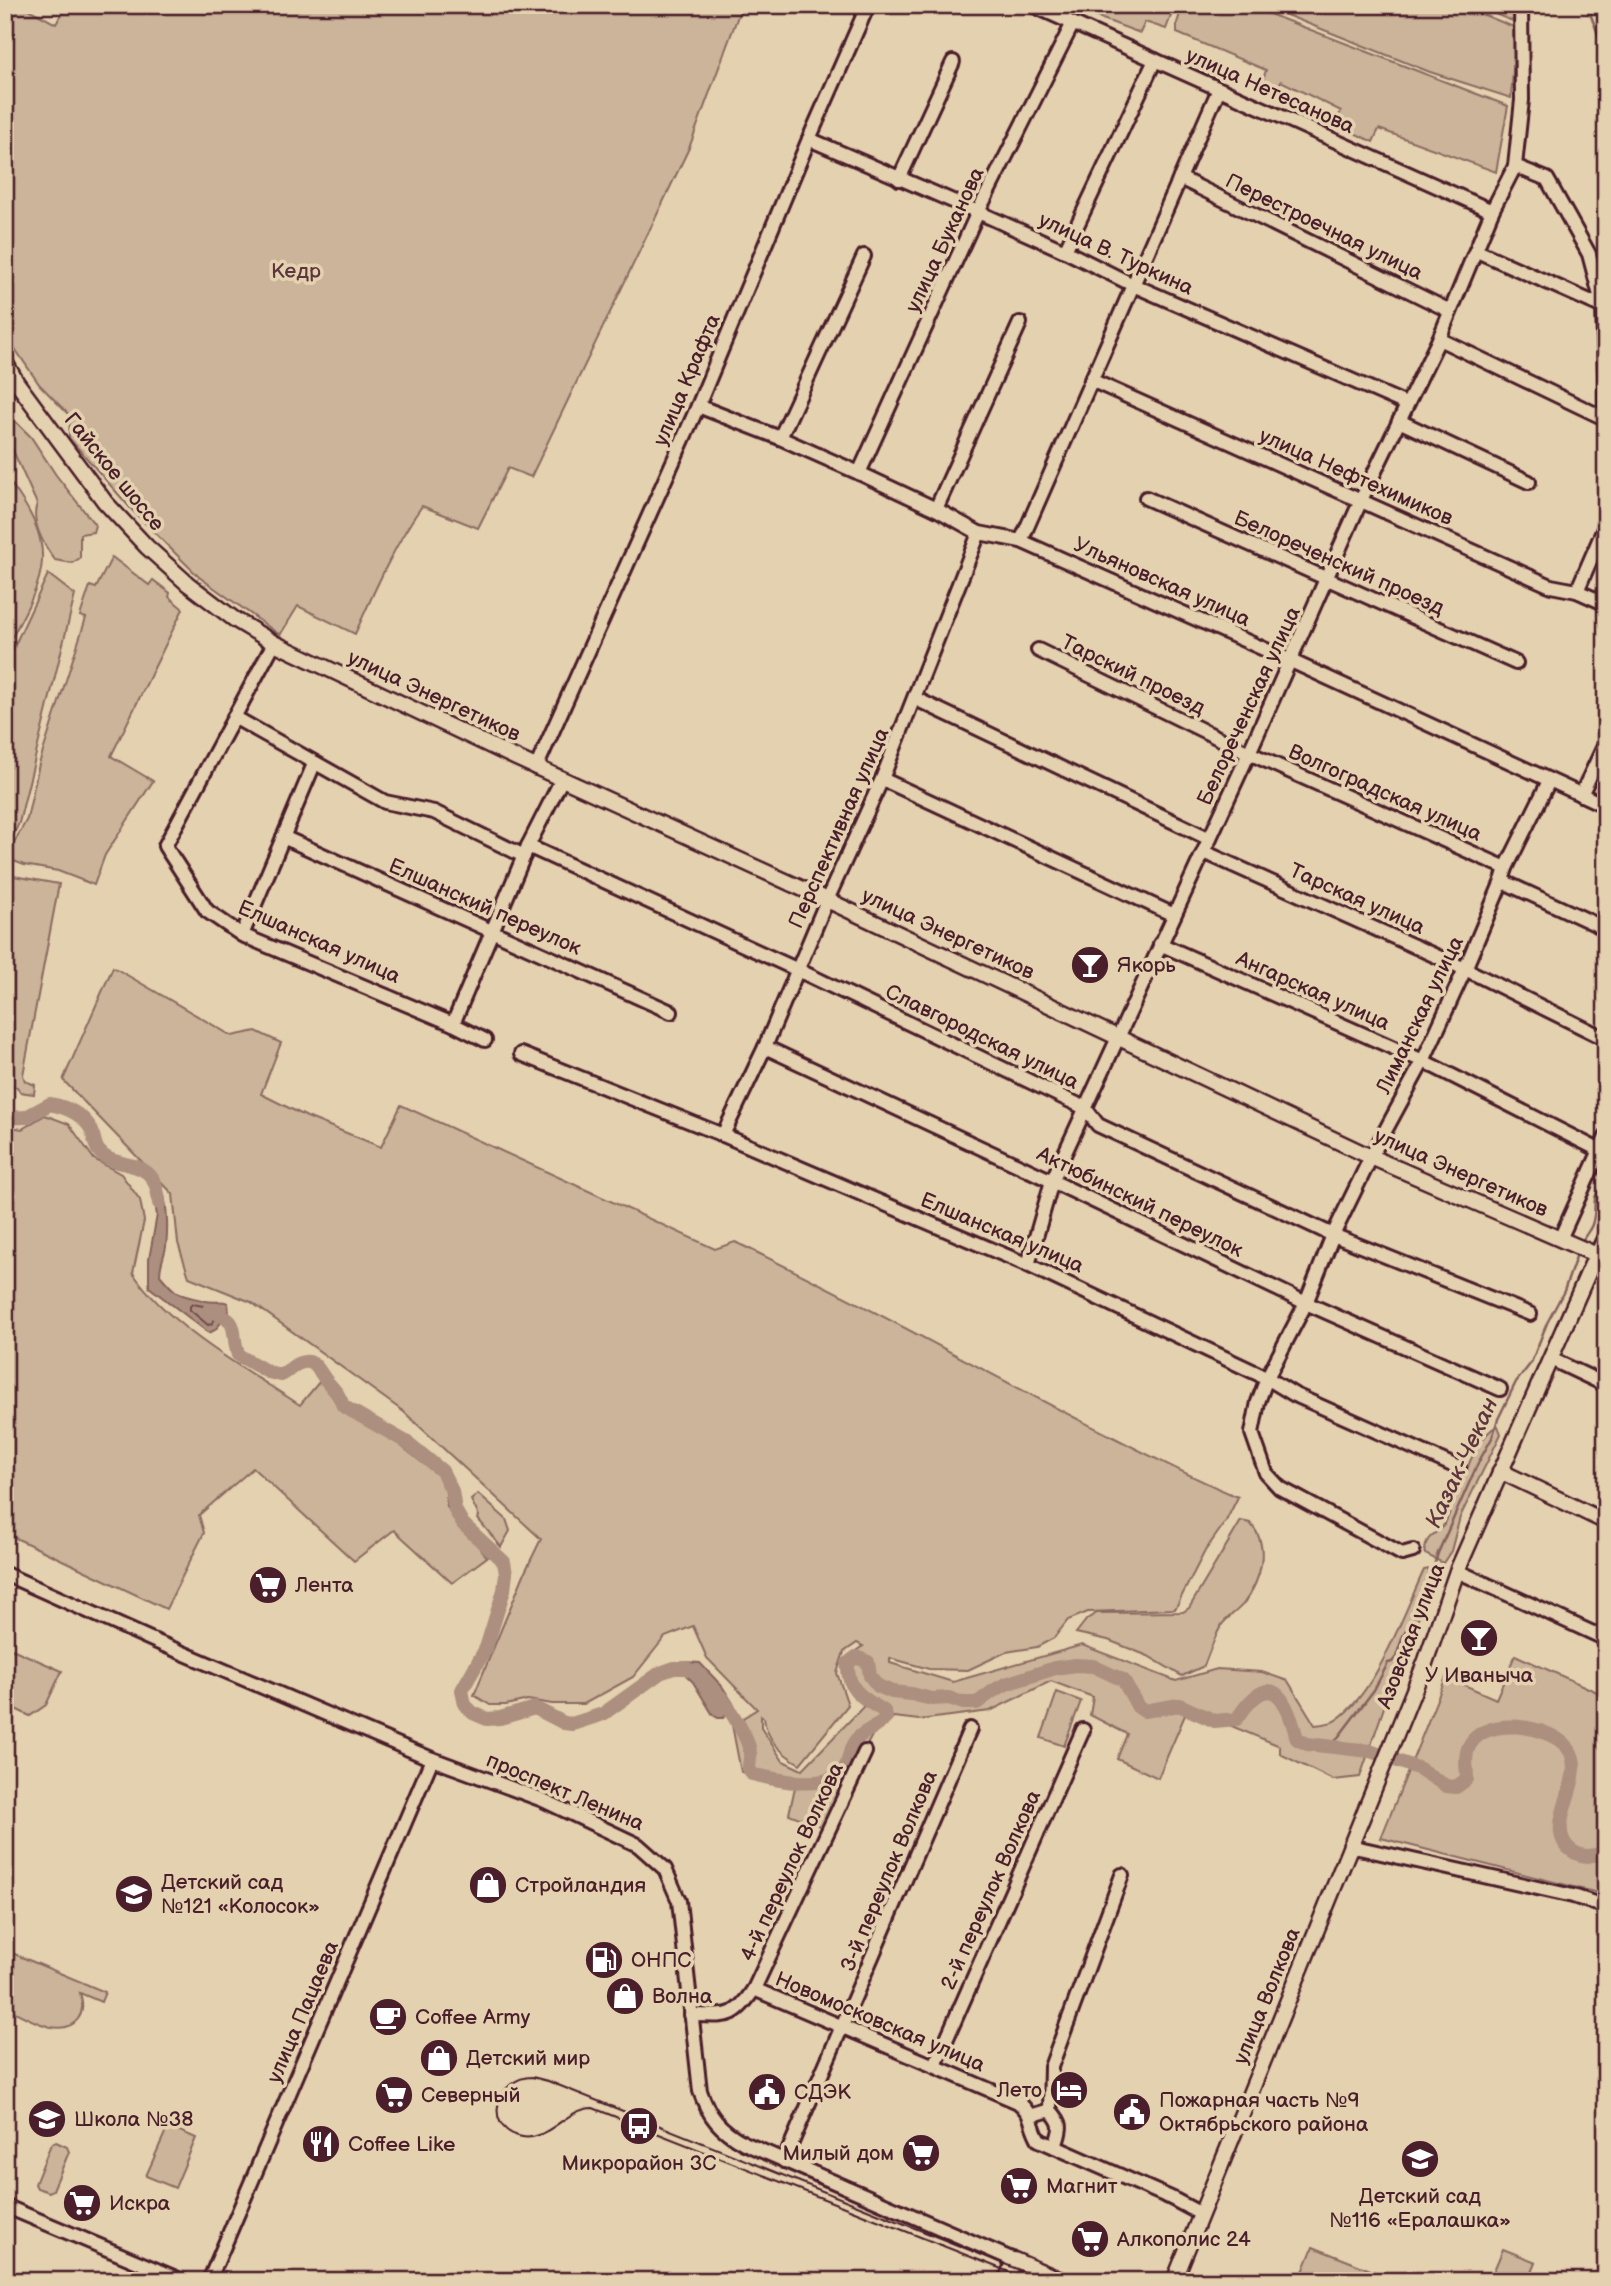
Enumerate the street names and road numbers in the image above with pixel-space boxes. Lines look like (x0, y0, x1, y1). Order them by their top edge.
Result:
street label: улица Нетесанова (1182, 43, 1359, 140)
street label: улица Буканова (900, 163, 990, 317)
street label: Перестроечная улица (1221, 168, 1427, 286)
street label: улица В. Туркина (1035, 207, 1198, 301)
street label: улица Крафта (648, 310, 726, 450)
street label: Гайское шоссе (59, 408, 170, 536)
street label: улица Нефтехимиков (1255, 423, 1457, 531)
street label: Белореченский проезд (1230, 505, 1448, 621)
street label: Ульяновская улица (1070, 532, 1255, 632)
street label: Белореченская улица (1192, 602, 1306, 809)
street label: Тарский проезд (1057, 629, 1209, 721)
street label: улица Энергетиков (344, 645, 524, 747)
street label: Перспективная улица (783, 723, 895, 932)
street label: Волгоградская улица (1285, 739, 1486, 847)
street label: Елшанский переулок (385, 853, 585, 961)
street label: Тарская улица (1285, 858, 1429, 940)
street label: улица Энергетиков (858, 883, 1038, 985)
street label: Елшанская улица (234, 895, 405, 989)
street label: Лиманская улица (1371, 932, 1469, 1099)
street label: Ангарская улица (1231, 946, 1394, 1036)
street label: Славгородская улица (881, 979, 1083, 1095)
street label: улица Энергетиков (1370, 1123, 1552, 1223)
street label: Актюбинский переулок (1032, 1141, 1247, 1263)
street label: Елшанская улица (917, 1187, 1088, 1279)
street label: Азовская улица (1371, 1559, 1450, 1713)
street label: проспект Ленина (482, 1748, 648, 1837)
street label: 4-й переулок Волкова (735, 1758, 849, 1965)
street label: 3-й переулок Волкова (835, 1766, 943, 1975)
street label: 2-й переулок Волкова (936, 1786, 1047, 1994)
street label: улица Волкова (1228, 1924, 1306, 2068)
street label: улица Пацаева (262, 1937, 344, 2087)
street label: Новомосковская улица (771, 1966, 989, 2078)

